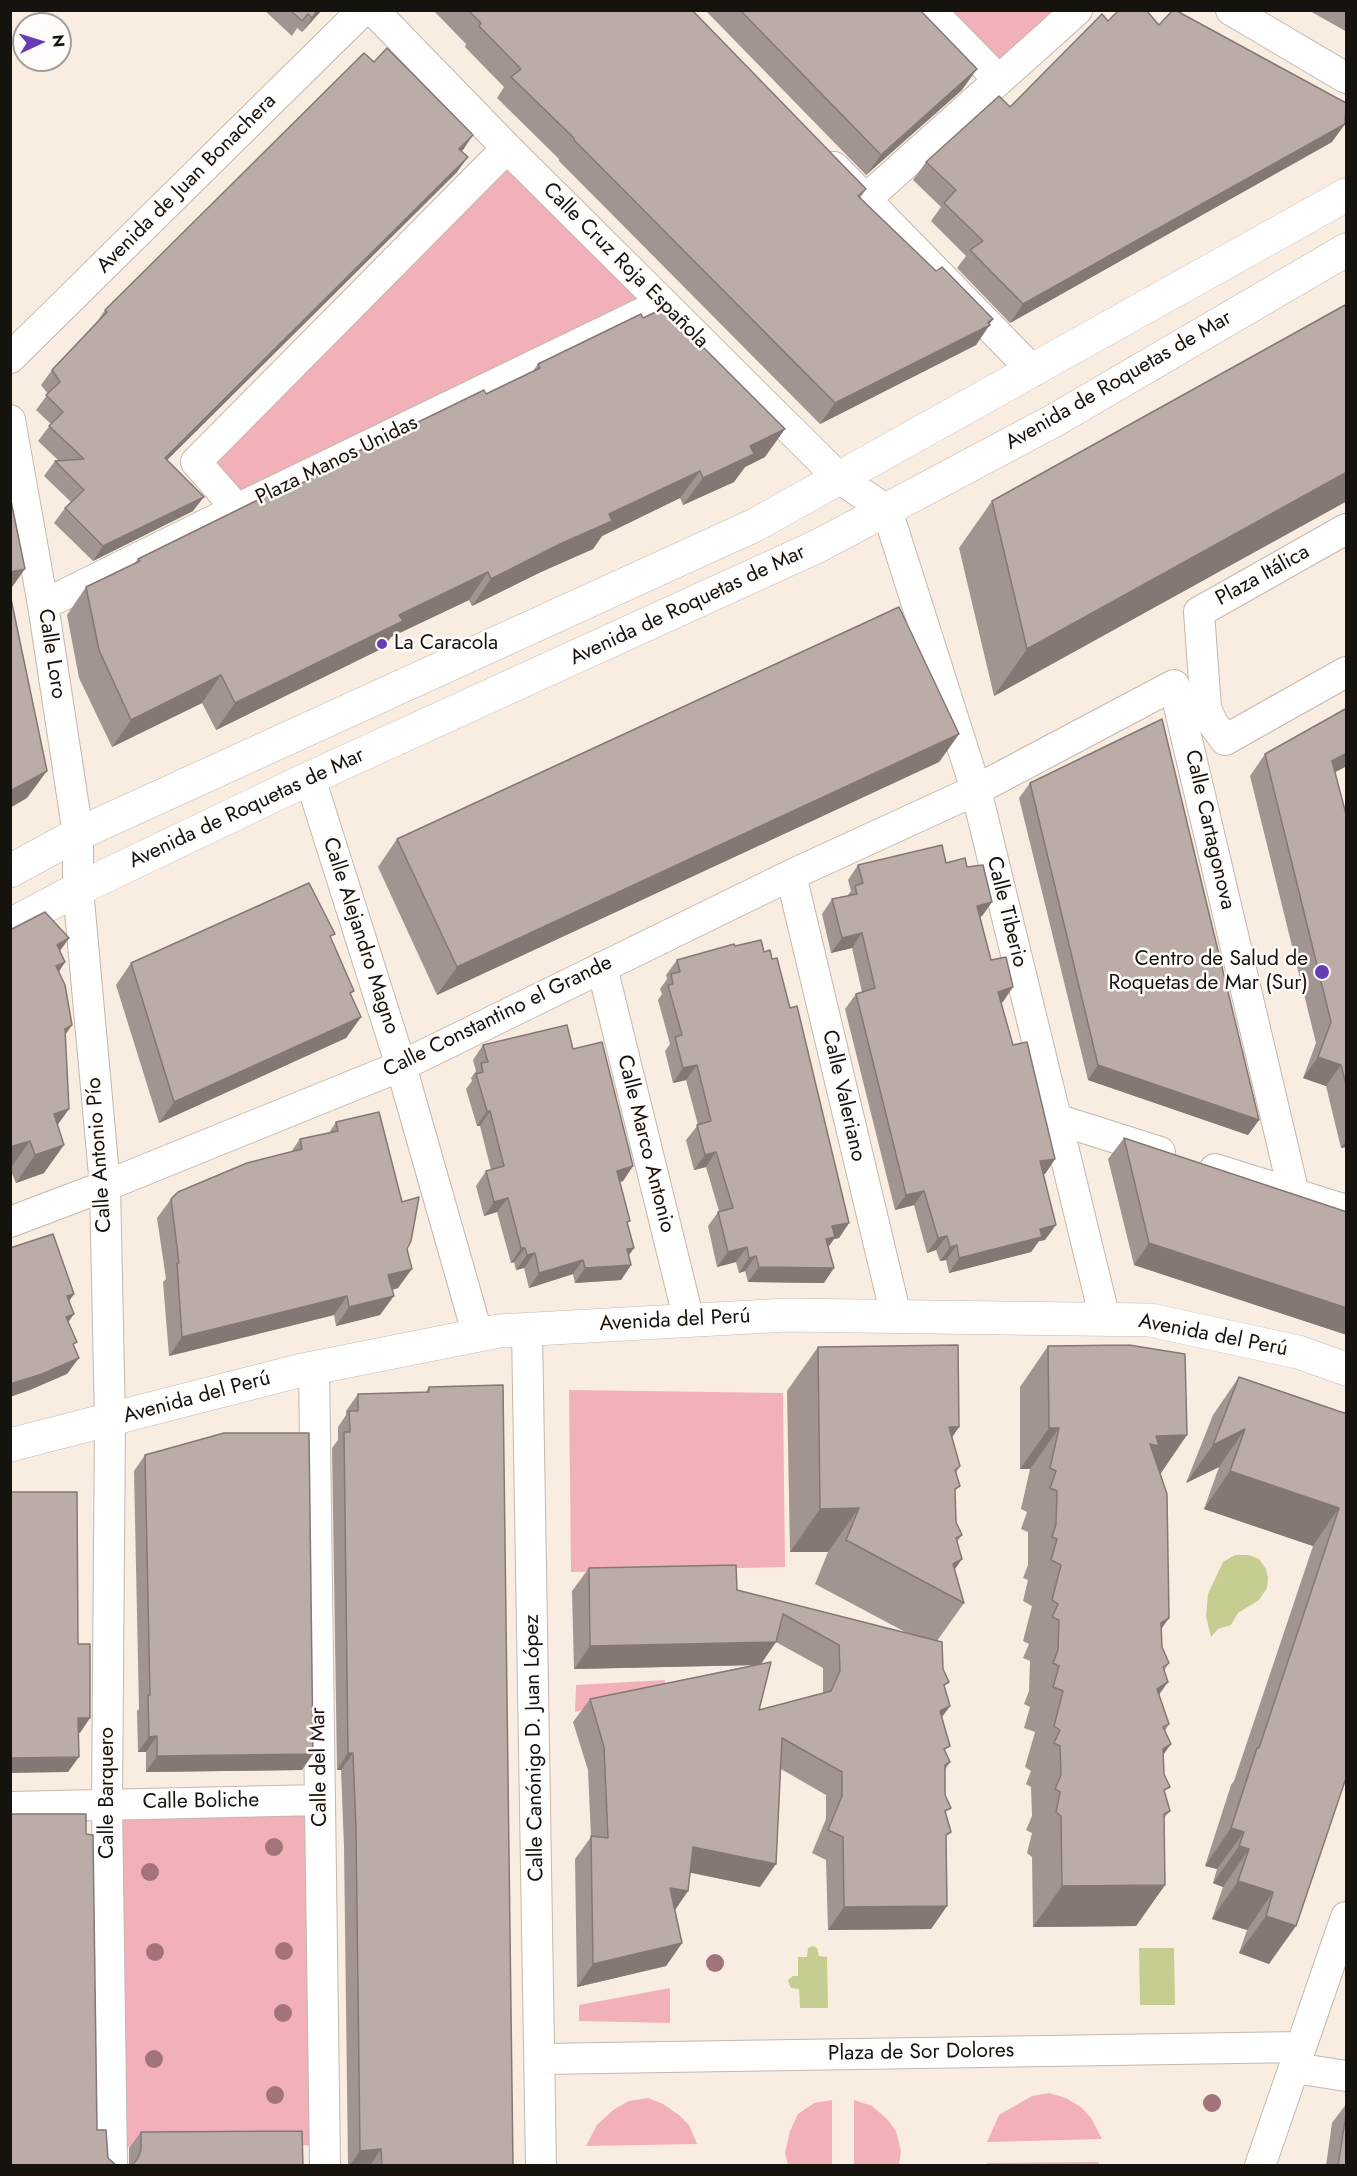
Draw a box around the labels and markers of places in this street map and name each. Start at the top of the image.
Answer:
place label: La Caracola [394,631,498,657]
marker: La Caracola [375,637,389,651]
place label: Centro de Salud de Roquetas de Mar (Sur) [1109,947,1308,997]
marker: Centro de Salud de Roquetas de Mar (Sur) [1313,963,1331,981]

